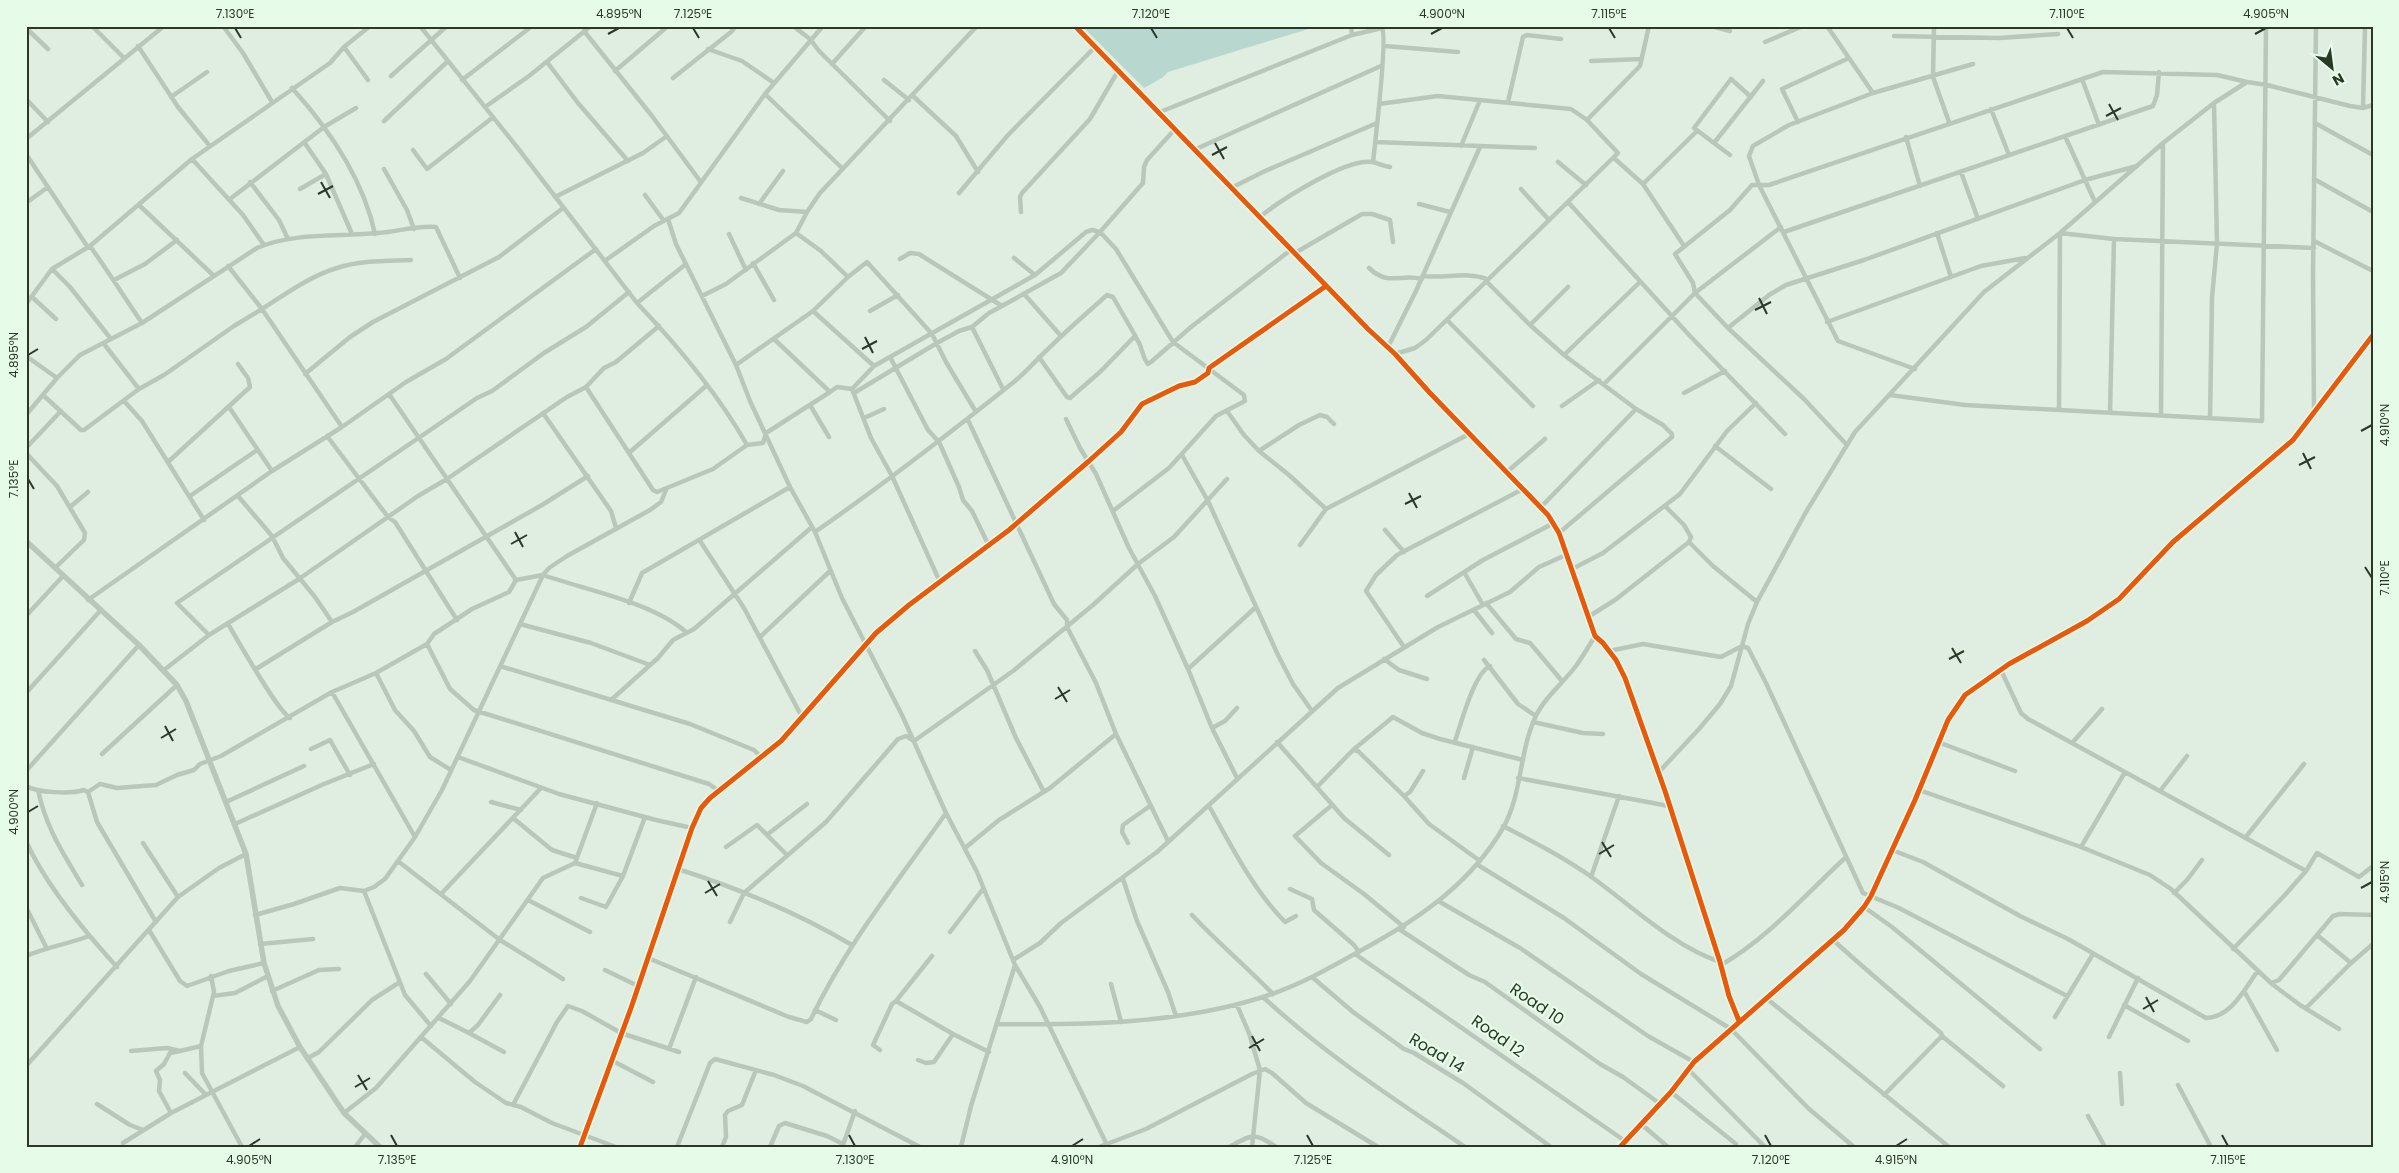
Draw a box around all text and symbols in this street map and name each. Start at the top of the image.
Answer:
text: 7.130°E [216,5,254,22]
text: 4.895°N [596,5,642,22]
text: 7.125°E [674,5,712,22]
text: 7.120°E [1132,5,1170,22]
text: 4.900°N [1419,5,1465,22]
text: 7.115°E [1591,5,1627,22]
text: 7.110°E [2049,5,2085,22]
text: 4.905°N [2243,5,2289,22]
north arrow [2306,42,2356,92]
text: N [2329,68,2348,91]
text: 4.895°N [5,332,22,378]
text: 4.910°N [2376,404,2393,446]
text: 7.135°E [5,460,22,498]
text: 7.110°E [2376,560,2393,596]
text: 4.900°N [5,789,22,835]
text: 4.915°N [2376,861,2393,903]
street label: Road 10 [1505,977,1569,1031]
street label: Road 12 [1467,1009,1529,1063]
street label: Road 14 [1405,1027,1469,1079]
text: 4.905°N [226,1151,272,1168]
text: 7.135°E [378,1151,416,1168]
text: 7.130°E [836,1151,874,1168]
text: 4.910°N [1051,1151,1093,1168]
text: 7.125°E [1294,1151,1332,1168]
text: 7.120°E [1752,1151,1790,1168]
text: 4.915°N [1875,1151,1917,1168]
text: 7.115°E [2210,1151,2246,1168]

